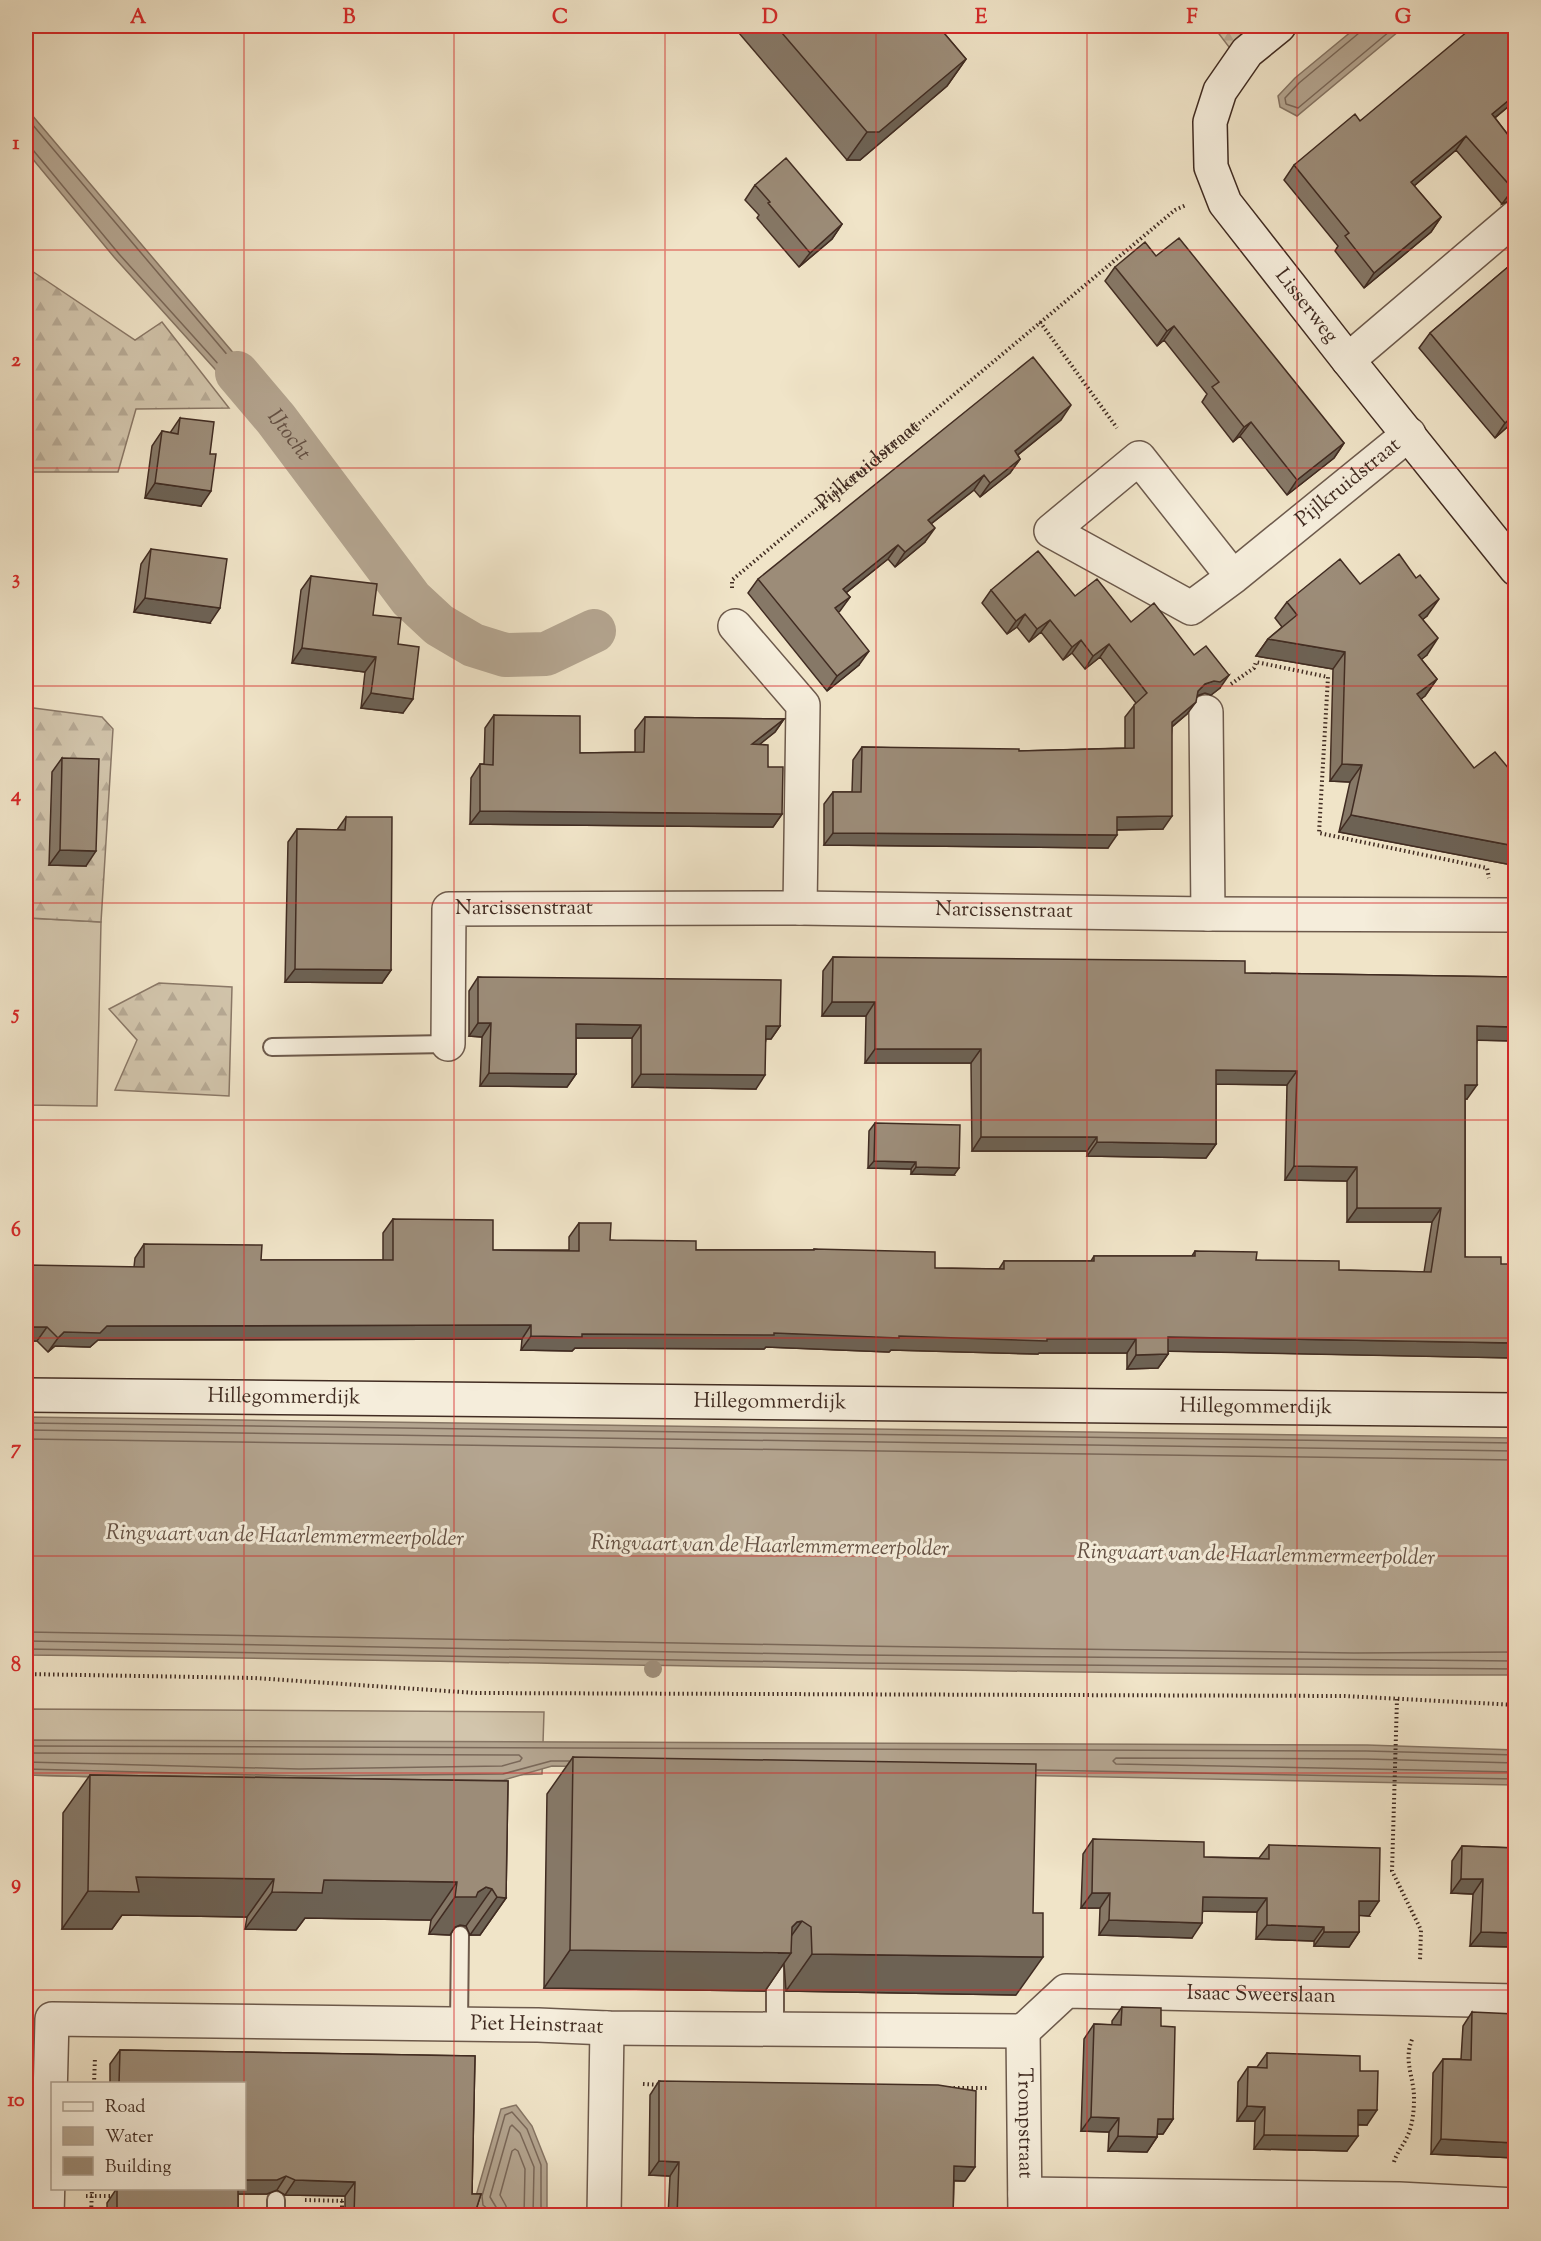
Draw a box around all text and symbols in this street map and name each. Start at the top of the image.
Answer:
text: A [130,4,147,33]
text: B [343,4,356,33]
text: C [552,4,568,33]
text: D [762,4,778,33]
text: E [975,4,988,33]
text: F [1186,4,1198,33]
text: G [1395,4,1412,33]
text: 1 [13,130,20,159]
street label: Lisserweg [1267,262,1345,350]
text: 2 [11,347,21,376]
water label: IJtocht [259,403,319,468]
street label: Pijlkruidstraat [810,413,927,518]
street label: Pijlkruidstraat [1290,431,1408,535]
text: 3 [12,565,20,594]
text: 4 [10,782,21,811]
street label: Narcissenstraat [455,894,593,924]
street label: Narcissenstraat [935,895,1073,927]
text: 5 [11,1000,20,1029]
text: 6 [11,1217,21,1246]
street label: Hillegommerdijk [207,1382,361,1413]
street label: Hillegommerdijk [693,1387,847,1418]
street label: Hillegommerdijk [1179,1392,1333,1423]
text: 7 [11,1435,22,1464]
water label: Ringvaart van de Haarlemmermeerpolder [106,1518,465,1556]
water label: Ringvaart van de Haarlemmermeerpolder [591,1528,950,1566]
water label: Ringvaart van de Haarlemmermeerpolder [1077,1537,1436,1575]
text: 8 [11,1652,21,1681]
text: 9 [11,1870,21,1899]
street label: Isaac Sweerslaan [1186,1979,1336,2012]
street label: Piet Heinstraat [470,2009,604,2043]
street label: Trompstraat [1008,2067,1040,2179]
legend [51,2082,246,2190]
text: 10 [7,2087,25,2116]
text: Road [105,2095,145,2121]
text: Water [105,2125,154,2151]
text: Building [105,2155,171,2181]

